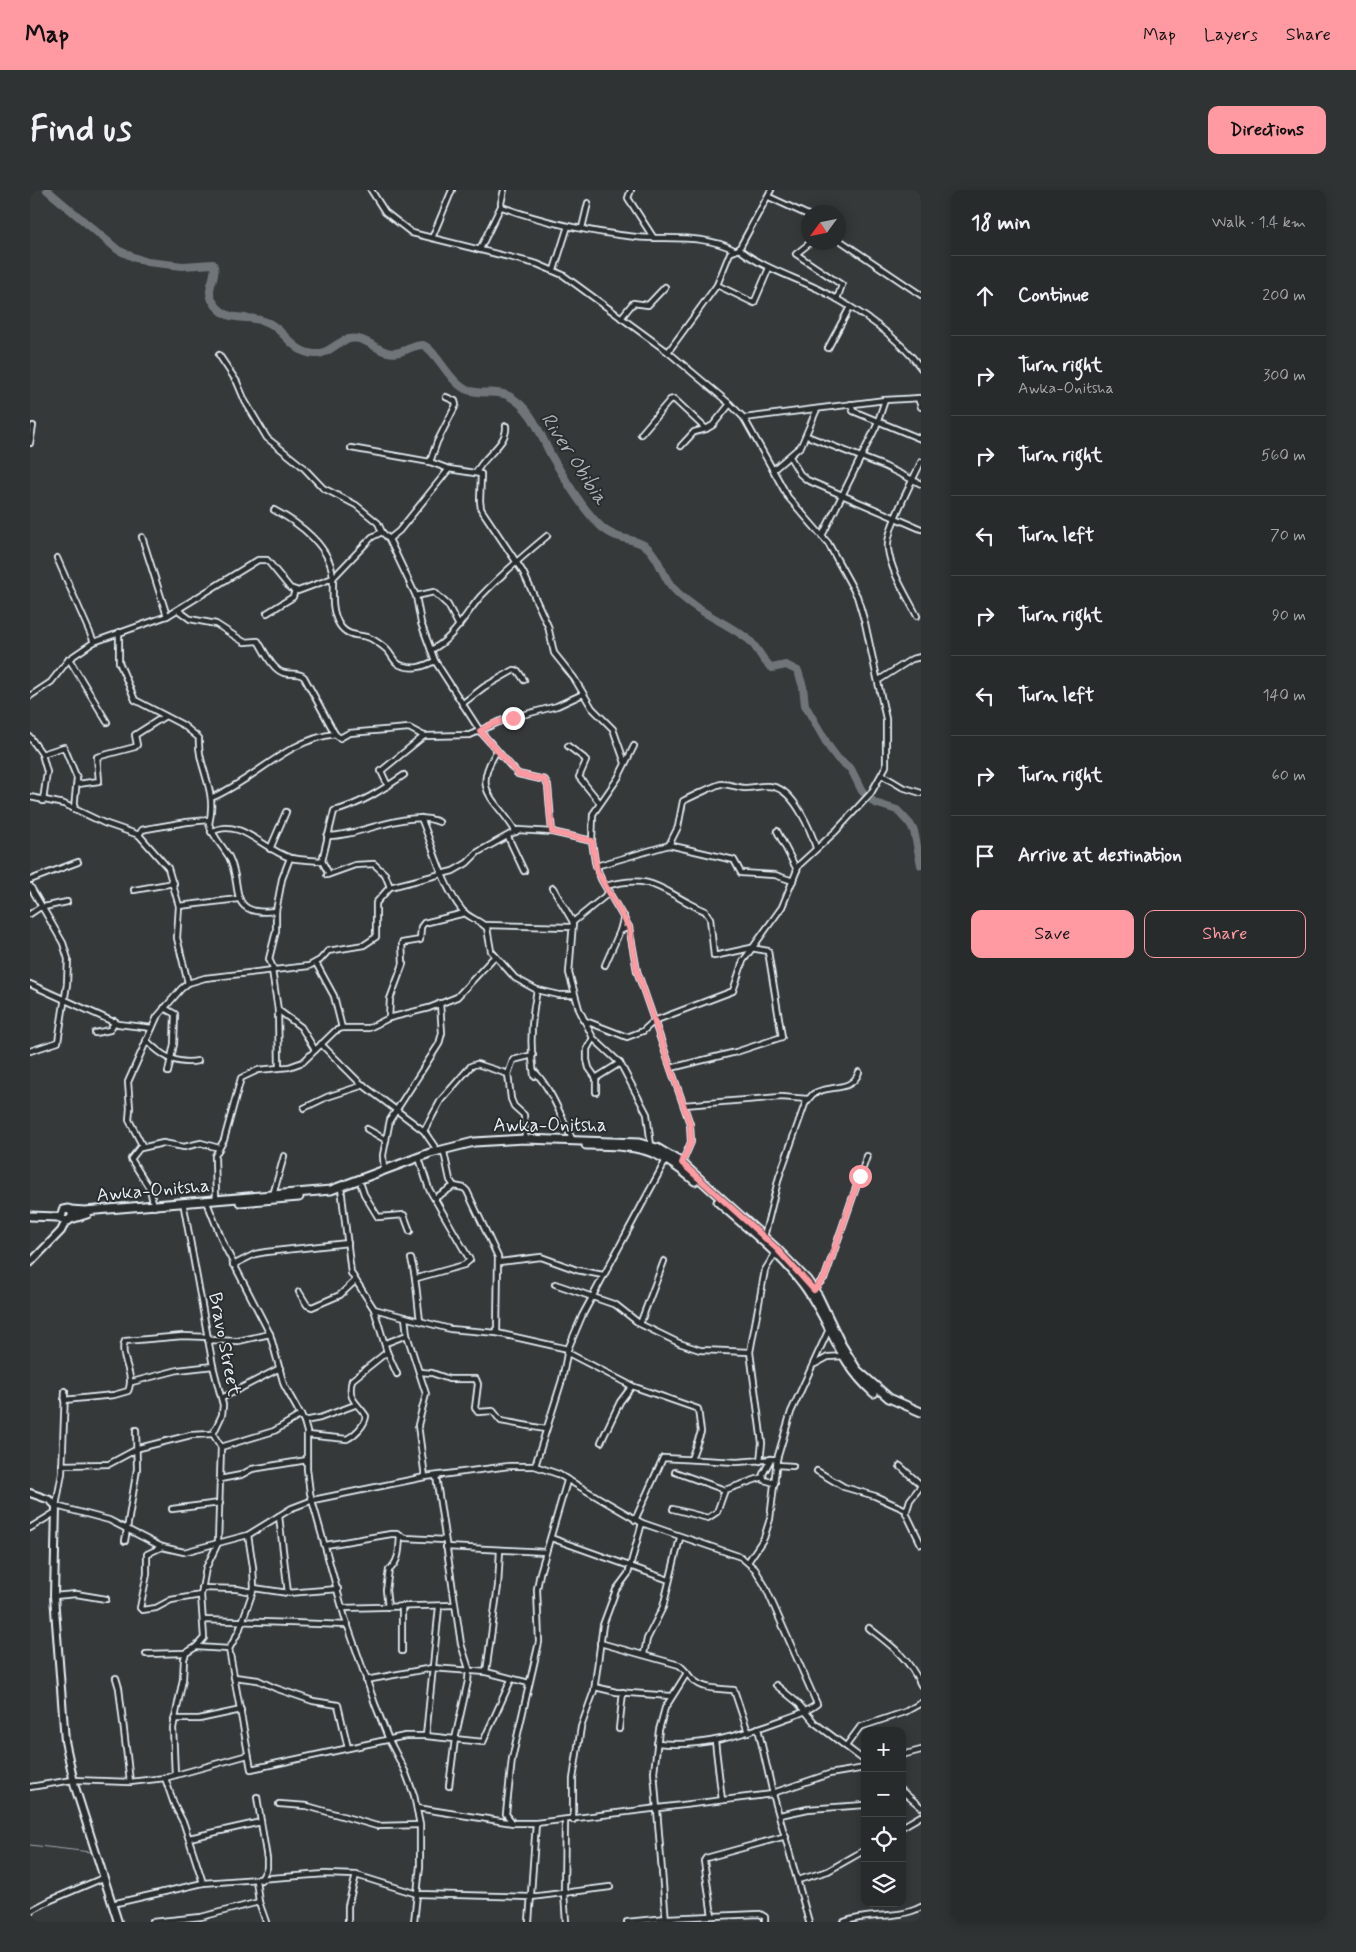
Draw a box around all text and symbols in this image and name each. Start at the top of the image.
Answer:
text: Map [25,20,69,51]
text: Map [1143,23,1176,47]
text: Layers [1204,23,1258,47]
text: Share [1286,23,1331,47]
button: Directions [1208,106,1326,154]
text: Find us [30,107,132,153]
north arrow [801,205,846,250]
text: 18 min [971,209,1031,237]
text: Walk · 1.4 km [1212,212,1306,233]
icon: ahead [971,282,999,310]
text: Continue [1018,283,1089,308]
text: 200 m [1262,285,1306,306]
text: Turn right [1018,353,1102,378]
icon: right [971,362,999,390]
text: 300 m [1263,365,1306,386]
text: Awka-Onitsha [1018,378,1114,399]
water label: River Obibia [534,408,614,511]
icon: right [971,442,999,470]
text: Turn right [1018,443,1102,468]
text: 560 m [1261,445,1306,466]
icon: left [971,522,999,550]
text: Turn left [1018,523,1094,548]
text: 70 m [1270,525,1306,546]
icon: right [971,602,999,630]
text: Turn right [1018,603,1102,628]
text: 90 m [1272,605,1306,626]
icon: left [971,682,999,710]
text: Turn left [1018,683,1094,708]
text: 140 m [1262,685,1306,706]
route end [502,707,525,730]
icon: right [971,762,999,790]
text: Turn right [1018,763,1102,788]
text: 60 m [1272,765,1306,786]
icon: arrive [971,842,999,870]
text: Arrive at destination [1018,843,1182,868]
button: Save [971,910,1134,958]
button: Share [1144,910,1306,958]
street label: Awka-Onitsha [493,1113,607,1138]
route start [849,1165,872,1188]
street label: Awka-Onitsha [95,1173,211,1208]
street label: Bravo Street [202,1290,247,1398]
map controls [861,1727,906,1907]
button: + [861,1727,906,1772]
button: − [861,1772,906,1817]
button: locate [861,1817,906,1862]
button: layers [861,1862,906,1907]

